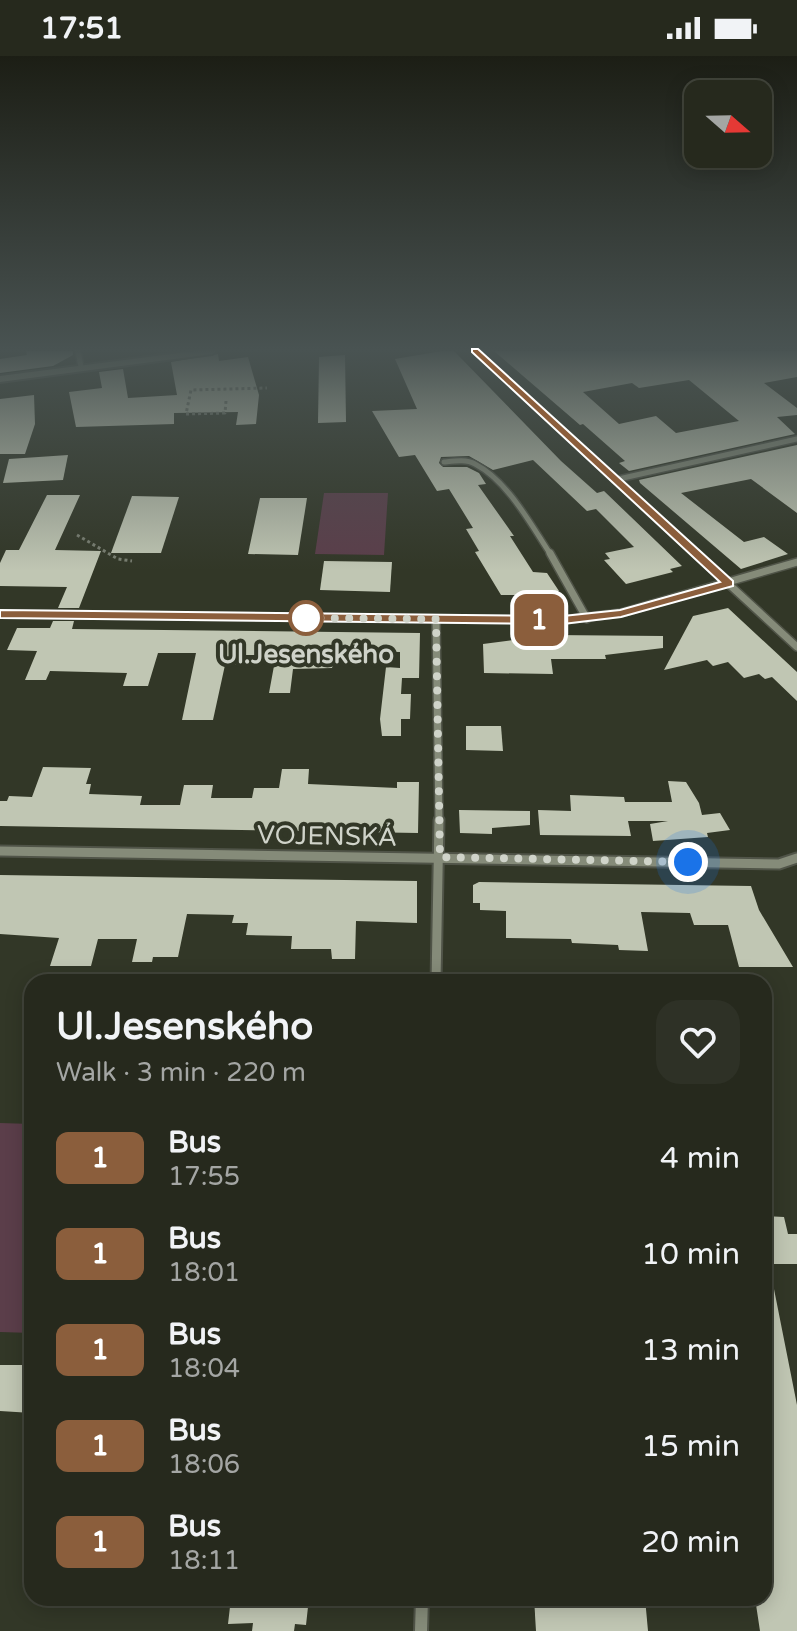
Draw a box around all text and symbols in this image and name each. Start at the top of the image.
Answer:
text: 17:51 [40,10,123,47]
north arrow [684,80,772,168]
map controls [684,80,772,168]
line badge: 1 [513,594,565,646]
marker: Ul.Jesenského [289,601,323,635]
text: 1 [530,603,548,637]
place label: Ul.Jesenského [218,639,394,670]
street label: VOJENSKÁ [257,819,397,853]
your location [668,842,708,882]
button: heart [656,1000,740,1084]
text: Ul.Jesenského [56,1004,313,1050]
text: Walk · 3 min · 220 m [56,1057,306,1088]
text: Bus [168,1124,221,1161]
text: 4 min [660,1140,740,1177]
text: 1 [91,1141,109,1175]
text: 17:55 [168,1161,240,1192]
text: Bus [168,1220,221,1257]
text: 10 min [641,1236,740,1273]
text: 1 [91,1237,109,1271]
text: 18:01 [168,1257,240,1288]
text: Bus [168,1316,221,1353]
text: 13 min [641,1332,740,1369]
text: 1 [91,1333,109,1367]
text: 18:04 [168,1353,240,1384]
text: Bus [168,1412,221,1449]
text: 15 min [641,1428,740,1465]
text: 1 [91,1429,109,1463]
text: 18:06 [168,1449,240,1480]
text: Bus [168,1508,221,1545]
text: 20 min [641,1524,740,1561]
text: 1 [91,1525,109,1559]
text: 18:11 [168,1545,240,1576]

